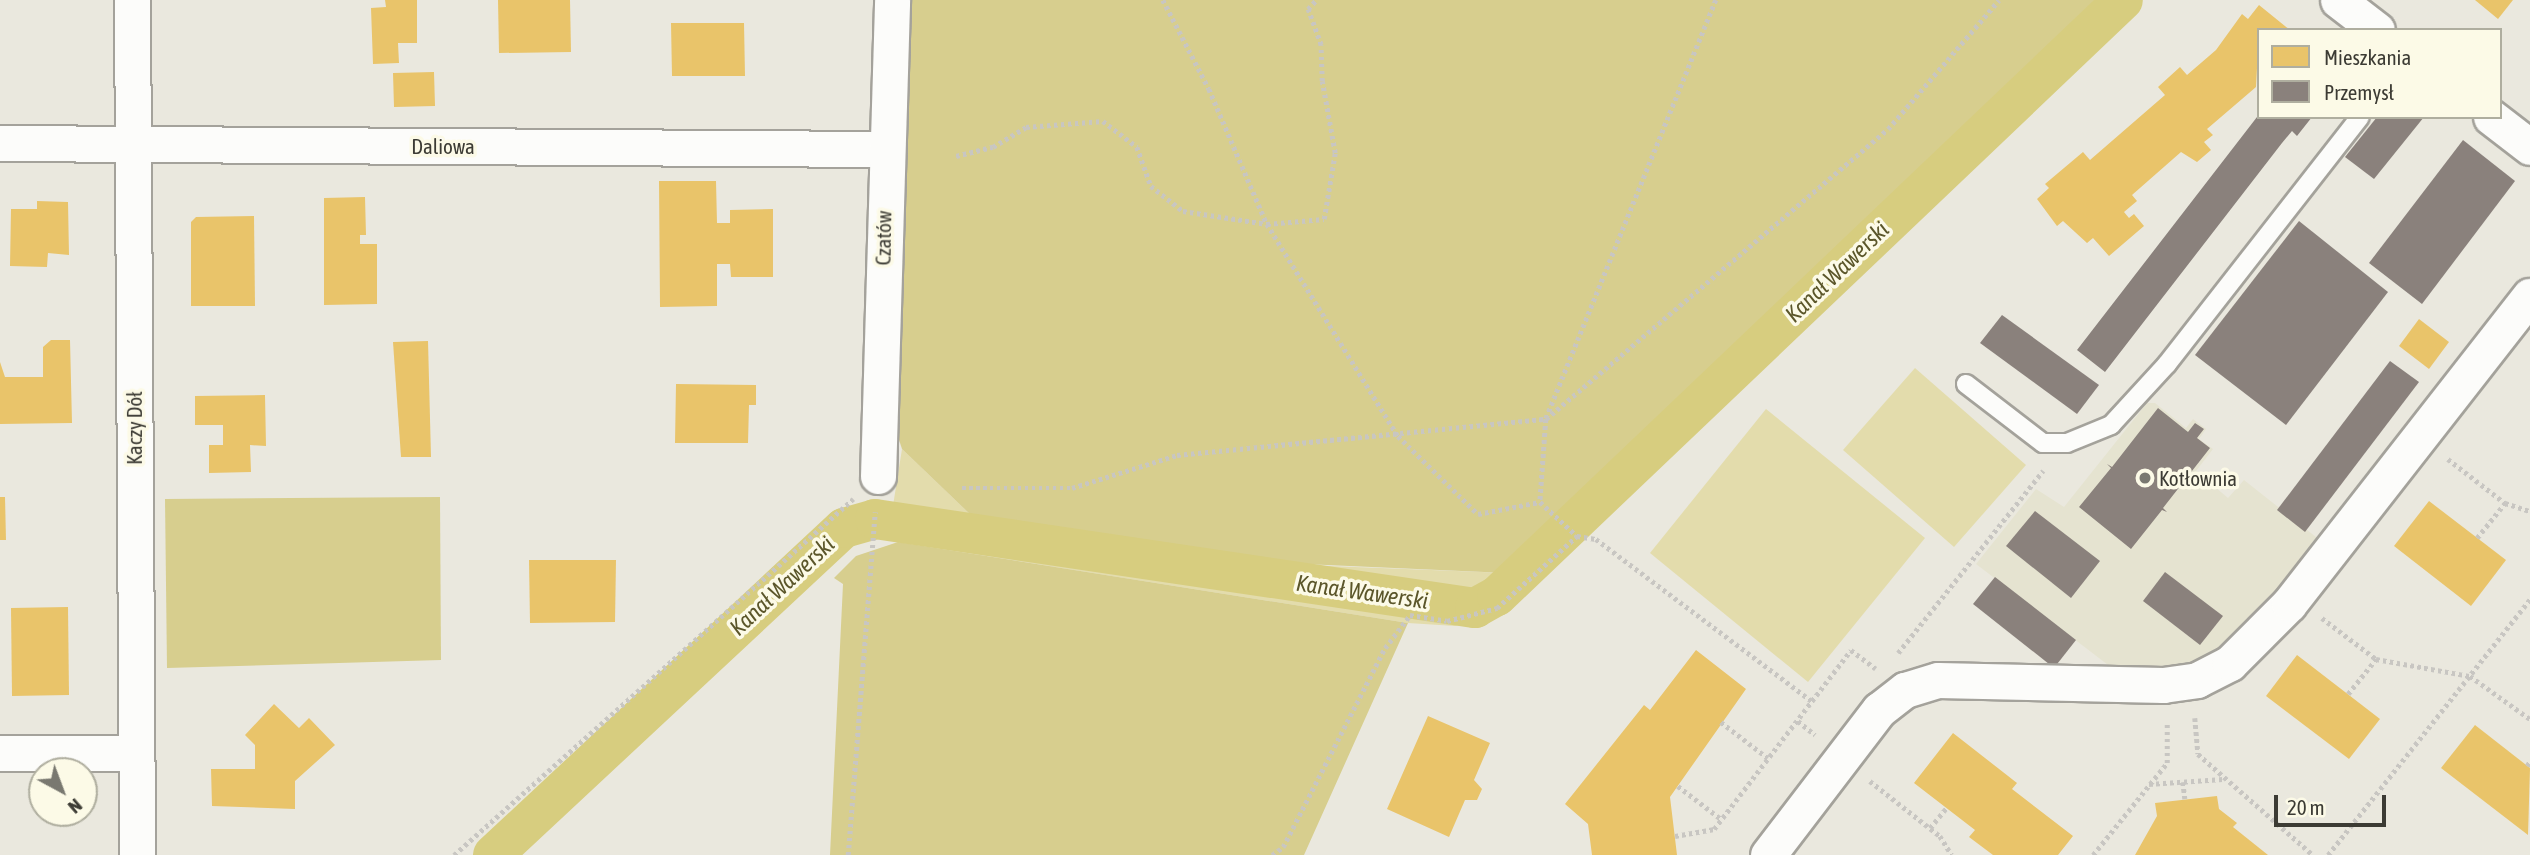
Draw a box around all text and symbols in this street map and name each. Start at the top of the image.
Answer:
legend [2257,28,2502,119]
text: Mieszkania [2324,45,2411,69]
text: Przemysł [2324,80,2394,104]
street label: Daliowa [411,133,475,159]
street label: Czatów [870,210,896,266]
water label: Kanał Wawerski [1780,216,1894,328]
street label: Kaczy Dół [121,391,147,465]
place label: Kotłownia [2159,465,2237,491]
marker: Kotłownia [2137,470,2153,486]
water label: Kanał Wawerski [724,531,840,641]
water label: Kanał Wawerski [1294,569,1430,615]
north arrow [28,757,98,827]
scale bar [2278,782,2390,826]
text: N [64,794,87,818]
text: 20 m [2287,795,2325,819]

